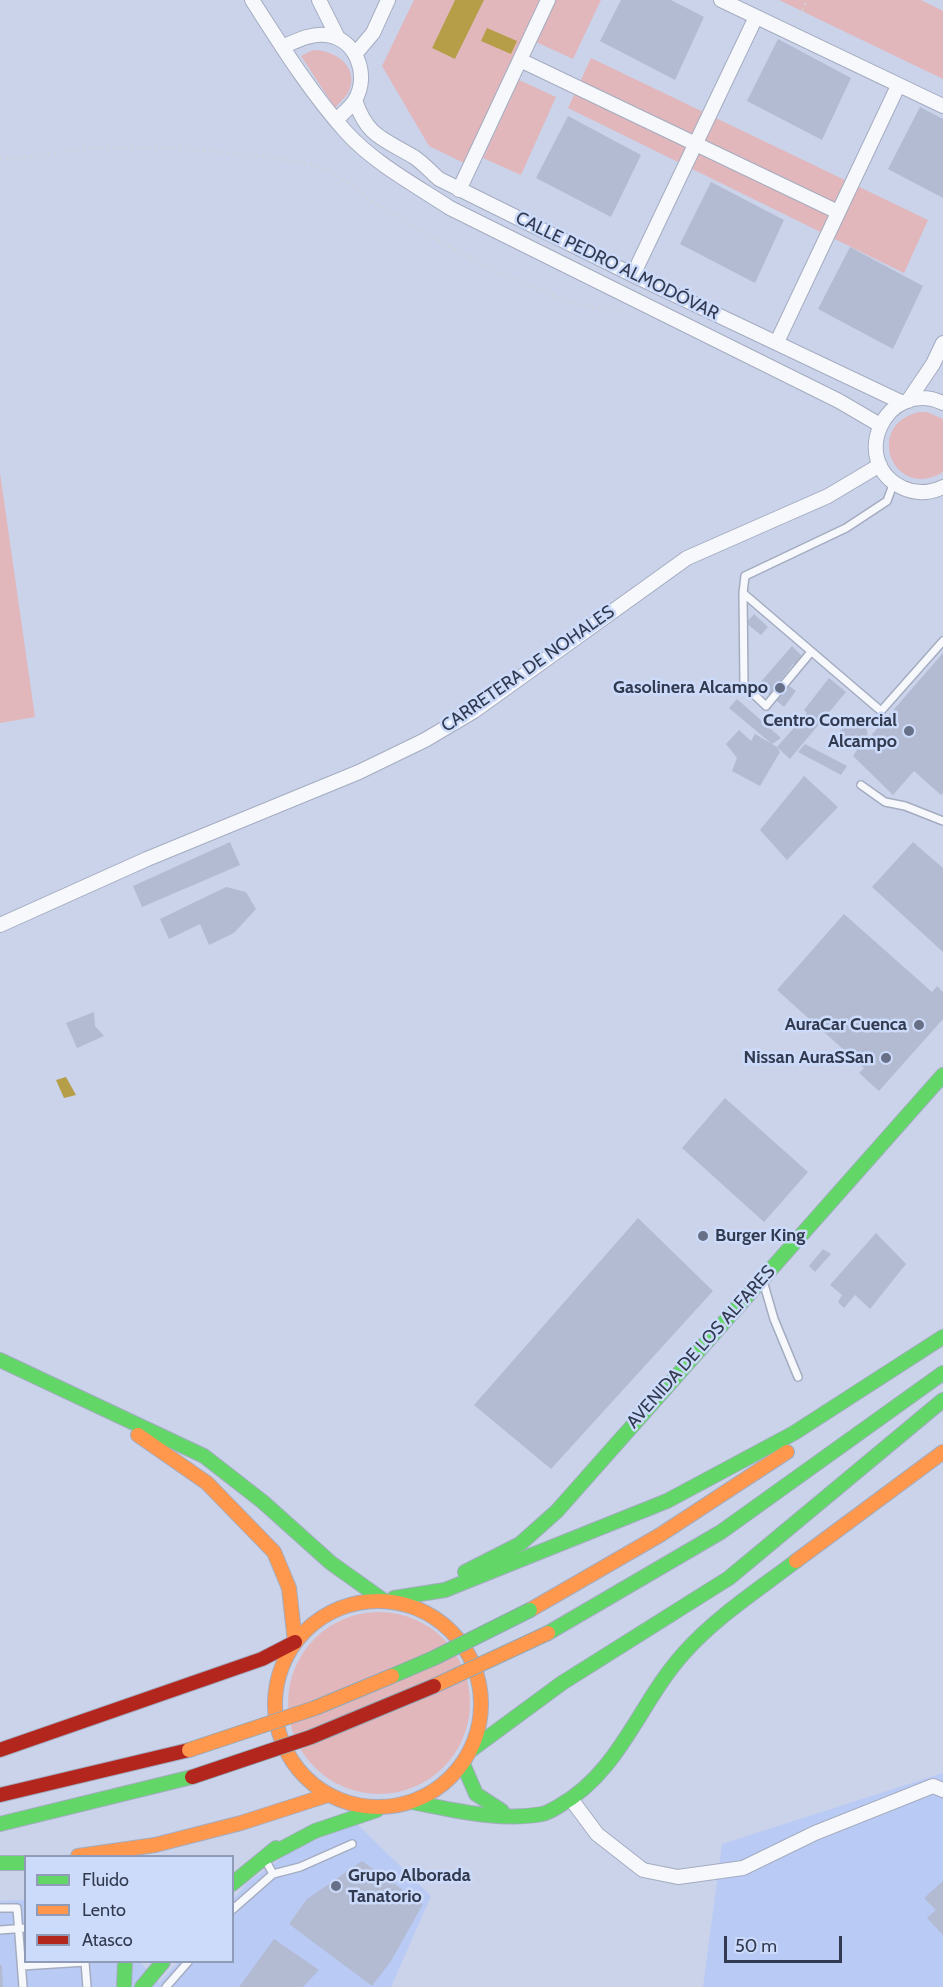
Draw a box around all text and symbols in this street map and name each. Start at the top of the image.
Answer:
street label: CALLE PEDRO ALMODÓVAR [512,207,722,325]
street label: CARRETERA DE NOHALES [437,601,619,737]
place label: Gasolinera Alcampo [613,677,768,699]
marker: Gasolinera Alcampo [773,681,787,695]
place label: Centro Comercial Alcampo [763,710,897,752]
marker: Centro Comercial Alcampo [902,724,916,738]
place label: AuraCar Cuenca [785,1014,907,1036]
marker: AuraCar Cuenca [912,1018,926,1032]
place label: Nissan AuraSSan [744,1047,874,1069]
marker: Nissan AuraSSan [879,1051,893,1065]
place label: Burger King [715,1225,805,1247]
marker: Burger King [696,1229,710,1243]
street label: AVENIDA DE LOS ALFARES [622,1261,780,1433]
legend [24,1855,234,1963]
place label: Grupo Alborada Tanatorio [348,1865,471,1908]
text: Fluido [82,1869,129,1891]
marker: Grupo Alborada Tanatorio [329,1879,343,1893]
text: Lento [82,1899,126,1921]
scale bar [727,1924,846,1962]
text: Atasco [82,1929,133,1951]
text: 50 m [735,1935,777,1957]

